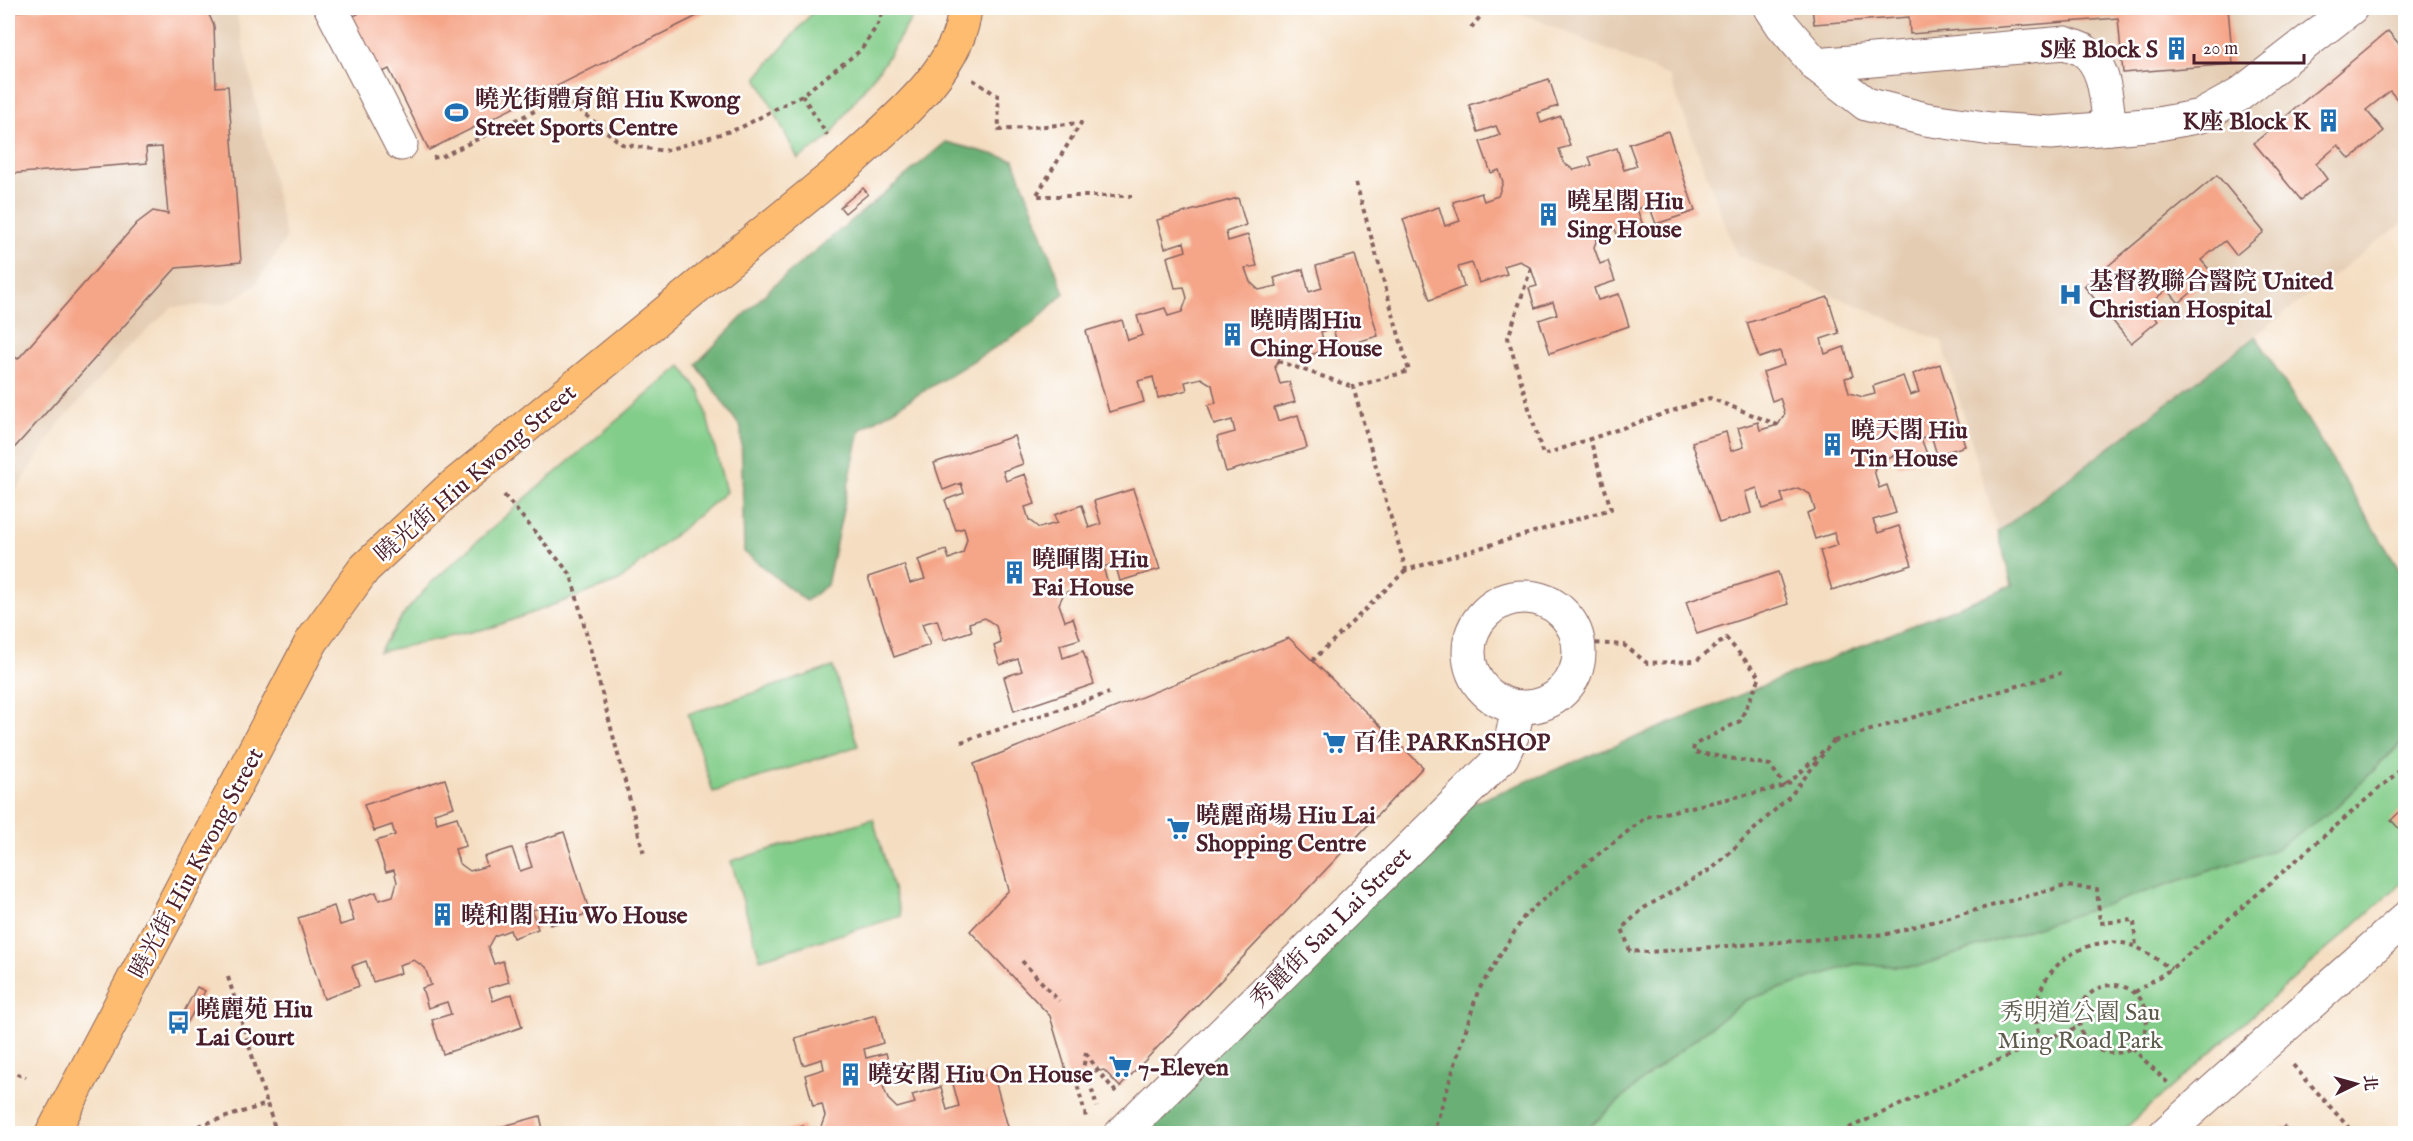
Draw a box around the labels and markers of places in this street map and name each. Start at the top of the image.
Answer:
place label: S座 Block S [2041,35,2158,66]
building icon: S座 Block S [2163,36,2189,62]
place label: 曉光街體育館 Hiu Kwong Street Sports Centre [475,85,741,144]
sports icon: 曉光街體育館 Hiu Kwong Street Sports Centre [444,100,470,126]
place label: K座 Block K [2182,107,2312,138]
building icon: K座 Block K [2315,108,2341,134]
place label: 曉星閣 Hiu Sing House [1567,187,1684,246]
building icon: 曉星閣 Hiu Sing House [1536,202,1562,228]
place label: 基督教聯合醫院 United Christian Hospital [2089,267,2334,326]
hospital icon: 基督教聯合醫院 United Christian Hospital [2058,282,2084,308]
place label: 曉晴閣Hiu Ching House [1250,306,1382,365]
building icon: 曉晴閣Hiu Ching House [1219,321,1245,347]
place label: 曉天閣 Hiu Tin House [1850,416,1968,475]
building icon: 曉天閣 Hiu Tin House [1820,431,1846,457]
place label: 曉暉閣 Hiu Fai House [1032,545,1149,604]
building icon: 曉暉閣 Hiu Fai House [1001,560,1027,586]
place label: 百佳 PARKnSHOP [1353,728,1550,759]
supermarket icon: 百佳 PARKnSHOP [1322,729,1348,755]
place label: 曉麗商場 Hiu Lai Shopping Centre [1196,801,1376,860]
supermarket icon: 曉麗商場 Hiu Lai Shopping Centre [1165,816,1191,842]
place label: 曉和閣 Hiu Wo House [461,901,688,932]
building icon: 曉和閣 Hiu Wo House [430,902,456,928]
place label: 曉麗苑 Hiu Lai Court [196,995,313,1054]
bus stop icon: 曉麗苑 Hiu Lai Court [165,1010,191,1036]
place label: 7-Eleven [1138,1053,1229,1084]
supermarket icon: 7-Eleven [1107,1054,1133,1080]
place label: 曉安閣 Hiu On House [868,1060,1093,1091]
building icon: 曉安閣 Hiu On House [837,1061,863,1087]

